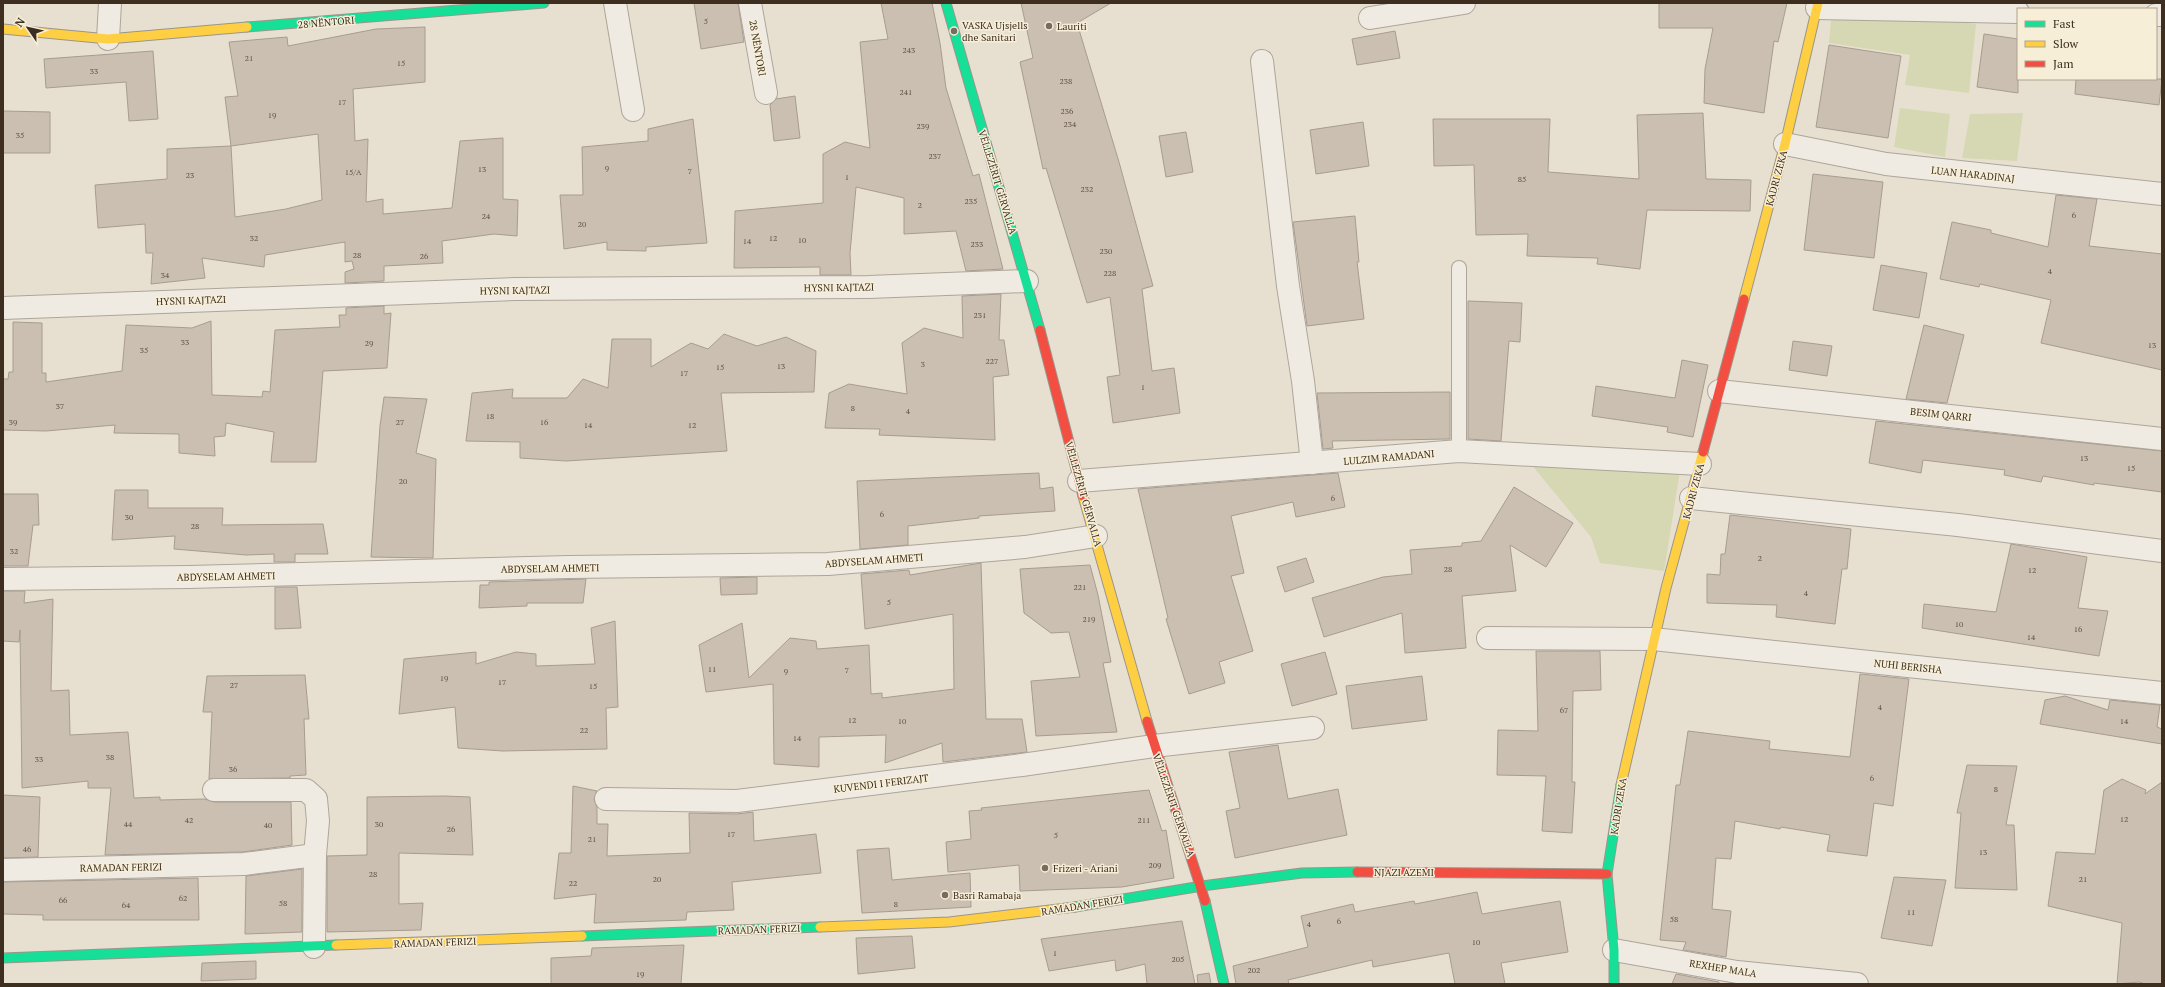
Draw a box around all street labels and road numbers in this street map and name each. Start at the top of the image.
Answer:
street label: 28 NËNTORI [297,14,355,31]
street label: 28 NËNTORI [746,19,769,78]
street label: VËLLEZËRIT GËRVALLA [975,128,1020,236]
street label: KADRI ZEKA [1763,149,1790,208]
street label: LUAN HARADINAJ [1930,164,2016,185]
street label: HYSNI KAJTAZI [804,280,875,295]
street label: HYSNI KAJTAZI [480,283,551,298]
street label: HYSNI KAJTAZI [156,293,227,308]
street label: BESIM QARRI [1909,405,1973,424]
street label: VËLLEZËRIT GËRVALLA [1062,440,1105,548]
street label: LULZIM RAMADANI [1343,447,1436,468]
street label: KADRI ZEKA [1680,462,1707,521]
street label: ABDYSELAM AHMETI [824,551,924,570]
street label: ABDYSELAM AHMETI [500,561,600,576]
street label: ABDYSELAM AHMETI [176,569,276,584]
street label: NUHI BERISHA [1873,656,1943,677]
street label: VËLLEZËRIT GËRVALLA [1150,752,1197,859]
street label: KUVENDI I FERIZAJT [833,771,929,796]
street label: KADRI ZEKA [1608,777,1629,835]
street label: RAMADAN FERIZI [80,860,163,875]
street label: NJAZI AZEMI [1374,866,1434,879]
street label: RAMADAN FERIZI [1040,893,1124,918]
street label: RAMADAN FERIZI [718,922,801,937]
street label: RAMADAN FERIZI [394,935,477,950]
street label: REXHEP MALA [1688,957,1758,980]

